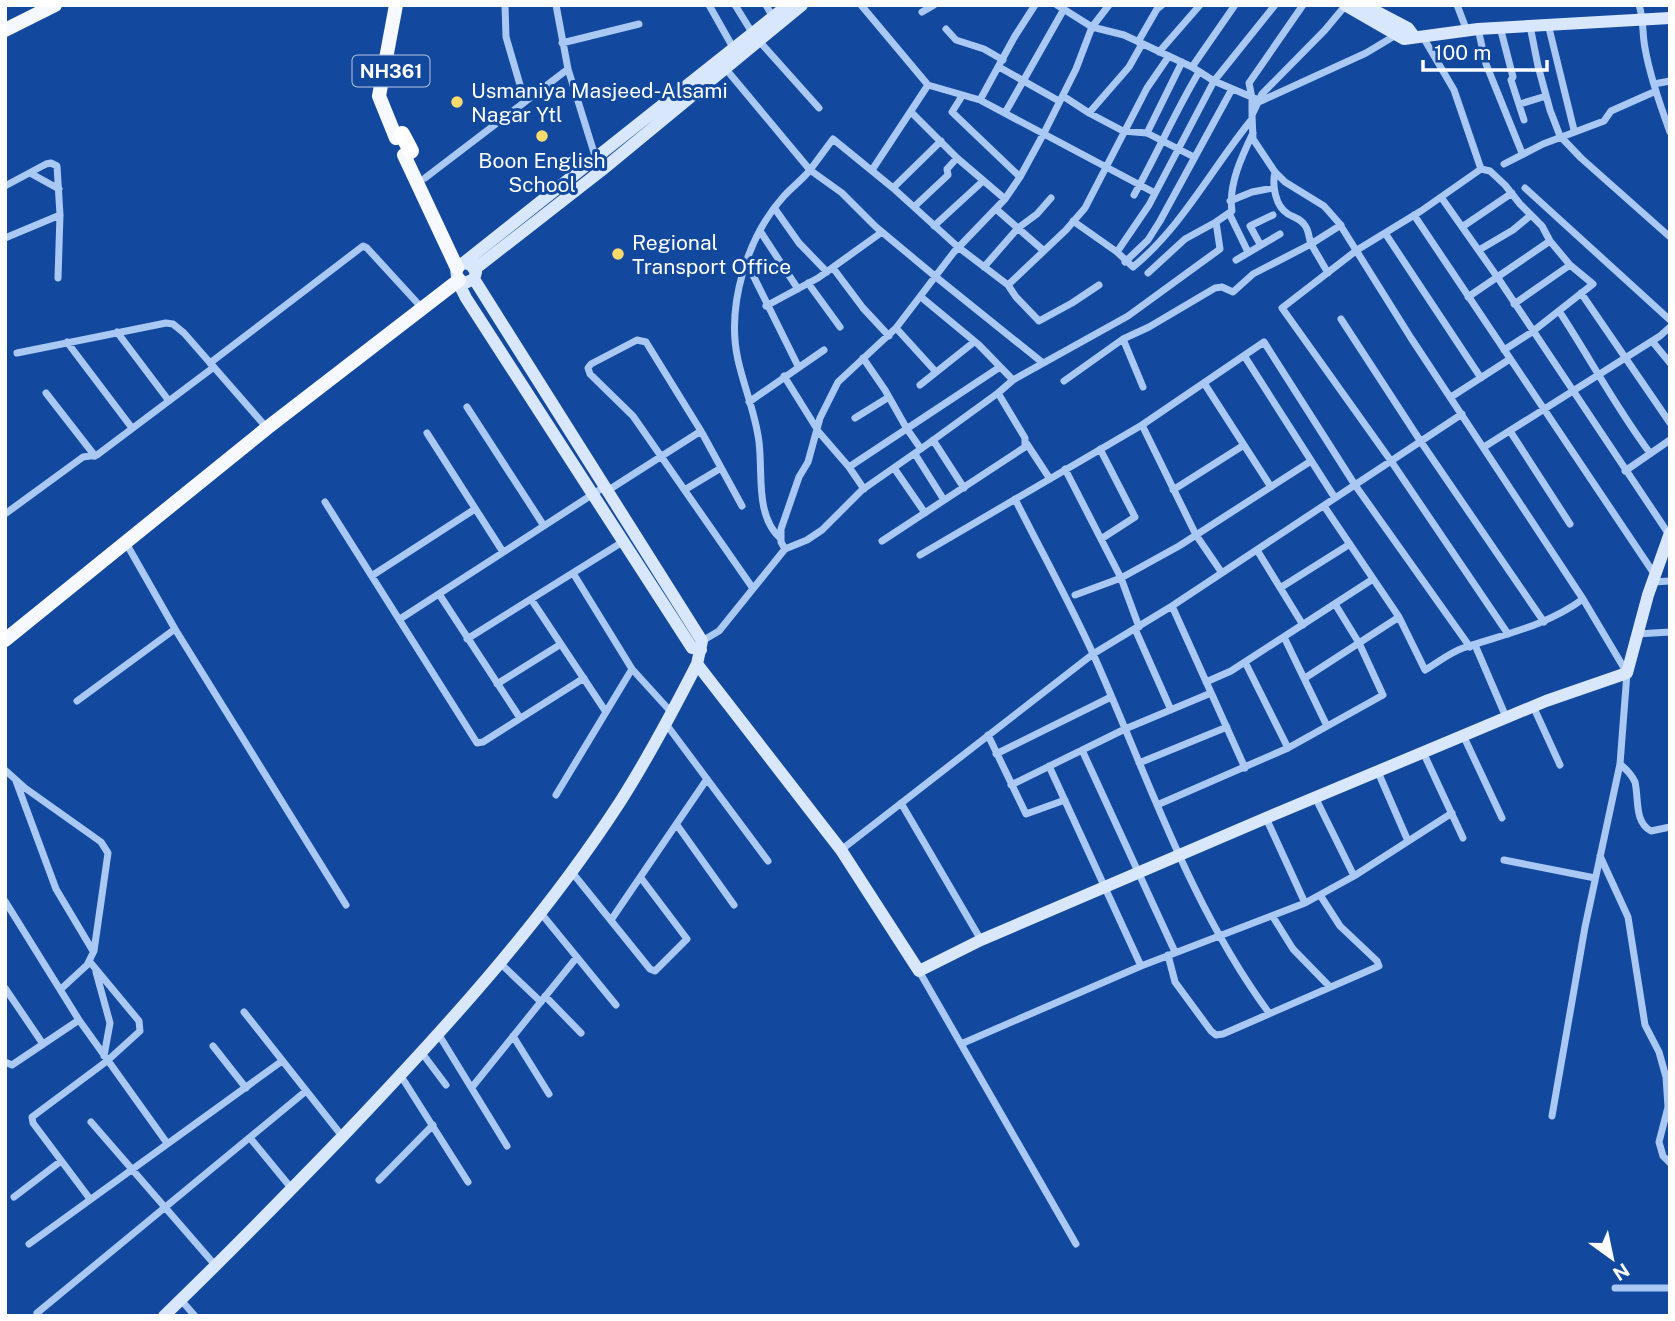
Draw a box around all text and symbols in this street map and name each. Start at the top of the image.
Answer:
scale bar [1423,28,1547,72]
text: 100 m [1434,40,1491,65]
road number: NH361 [352,55,430,86]
place label: Usmaniya Masjeed-Alsami Nagar Ytl [471,78,728,127]
marker: Usmaniya Masjeed-Alsami Nagar Ytl [449,94,465,110]
marker: Boon English School [534,128,550,144]
place label: Boon English School [478,148,606,197]
place label: Regional Transport Office [632,230,791,279]
marker: Regional Transport Office [610,246,626,262]
north arrow [1577,1223,1647,1293]
text: N [1609,1259,1633,1286]

